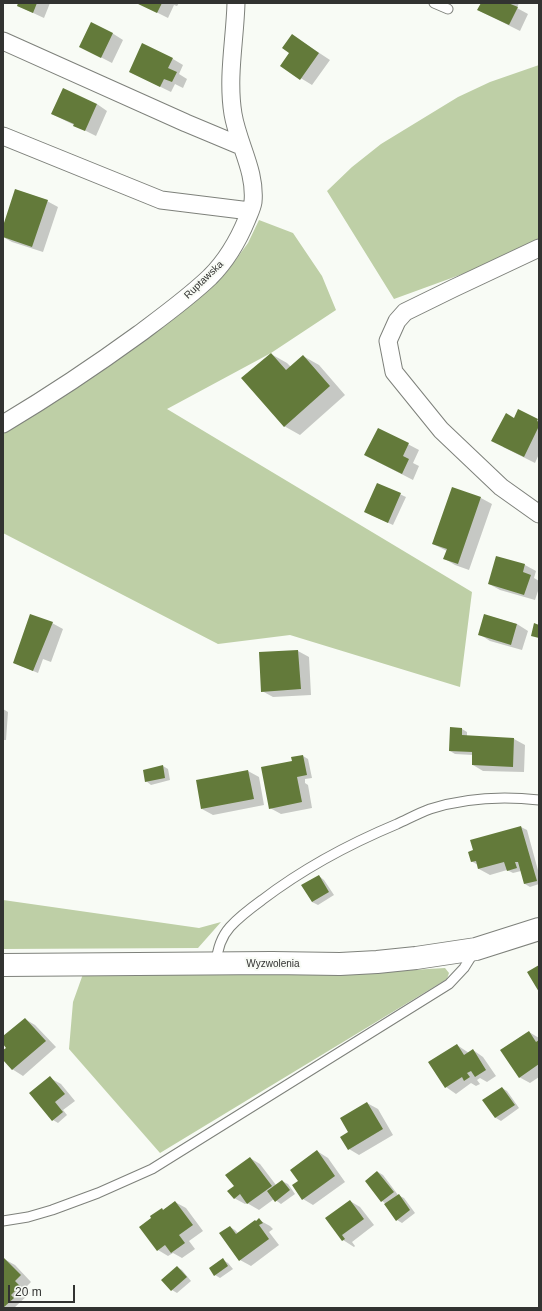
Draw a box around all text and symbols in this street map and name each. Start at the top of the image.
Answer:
street label: Ruptawska [182,259,226,301]
street label: Wyzwolenia [246,958,300,970]
scale bar [10,1277,77,1303]
text: 20 m [15,1285,42,1299]

